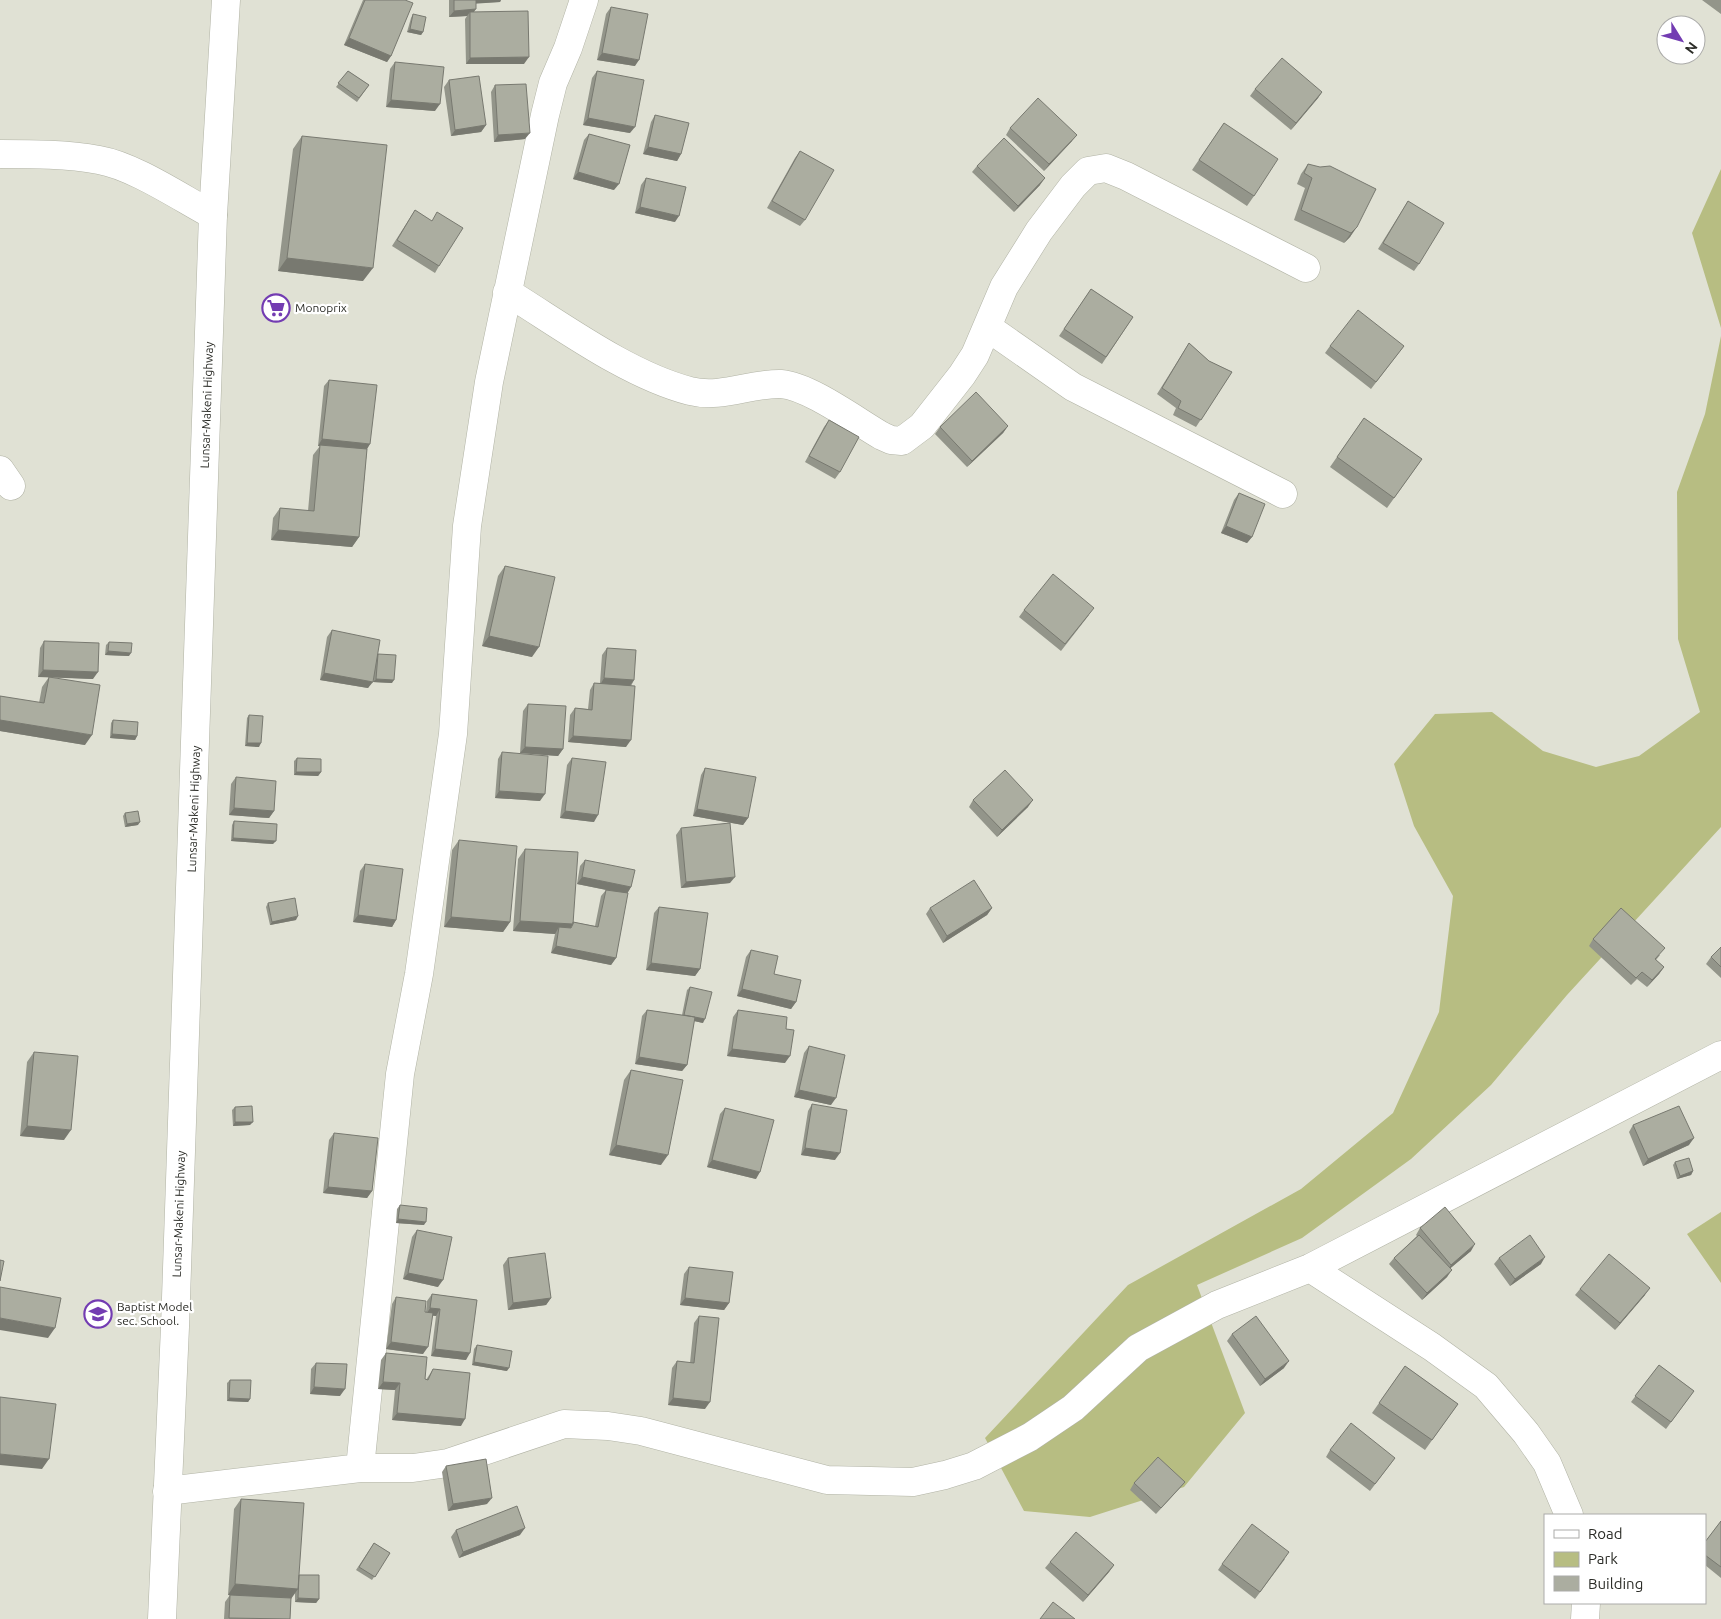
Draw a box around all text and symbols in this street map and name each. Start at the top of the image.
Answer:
north arrow [1656,15,1706,65]
text: N [1682,39,1701,57]
supermarket icon: Monoprix [261,293,291,323]
place label: Monoprix [295,301,347,314]
street label: Lunsar-Makeni Highway [198,341,215,469]
street label: Lunsar-Makeni Highway [185,745,202,873]
street label: Lunsar-Makeni Highway [170,1150,187,1278]
school or university icon: Baptist Model sec. School. [83,1299,113,1329]
place label: Baptist Model sec. School. [117,1300,192,1327]
legend [1544,1514,1706,1604]
text: Road [1588,1525,1623,1542]
text: Park [1588,1550,1618,1567]
text: Building [1588,1575,1643,1592]

